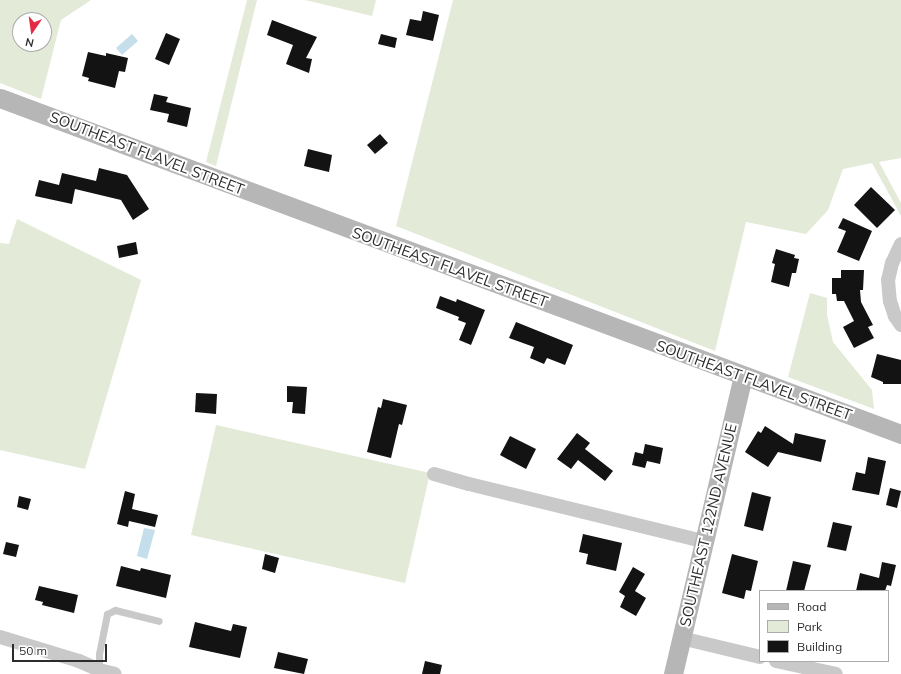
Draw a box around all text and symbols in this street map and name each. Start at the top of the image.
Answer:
north arrow [12,12,52,52]
text: N [24,35,35,50]
street label: SOUTHEAST FLAVEL STREET [47,108,247,198]
street label: SOUTHEAST FLAVEL STREET [350,223,550,311]
street label: SOUTHEAST FLAVEL STREET [654,336,854,424]
street label: SOUTHEAST 122ND AVENUE [676,422,740,628]
legend [759,590,889,662]
text: Road [797,599,826,614]
text: Park [797,619,822,634]
scale bar [14,636,109,662]
text: Building [797,639,842,654]
text: 50 m [19,643,47,658]

